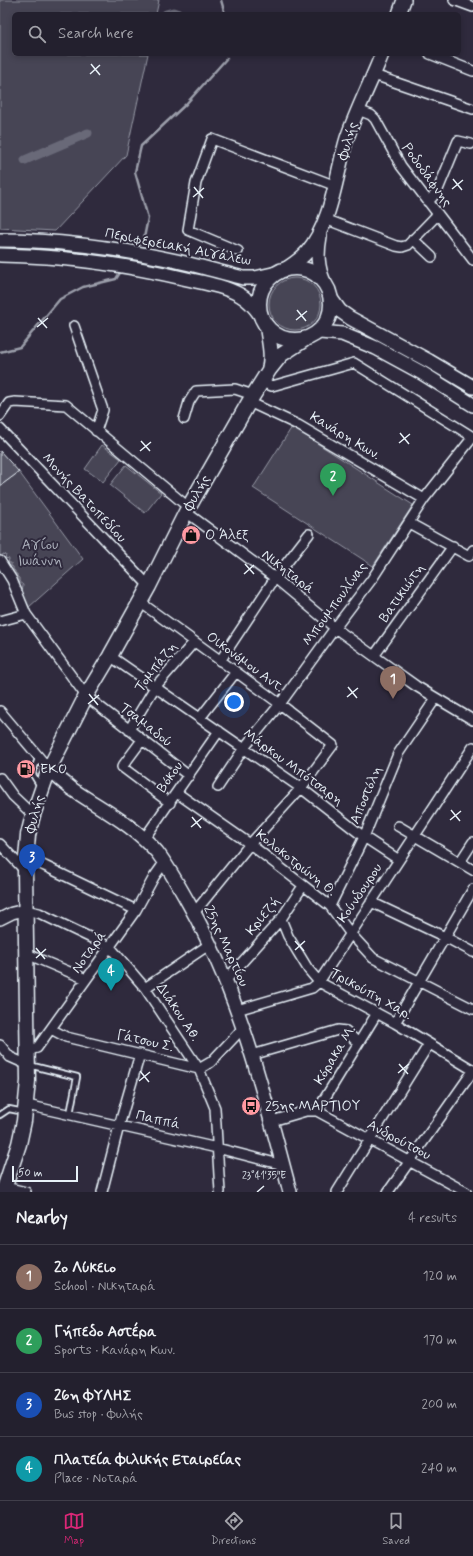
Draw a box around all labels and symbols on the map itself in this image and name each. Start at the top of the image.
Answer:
street label: Φυλής [334,120,362,163]
street label: Ροδοδάφνης [398,139,456,211]
street label: Περιφερειακή Αιγάλεω [103,224,253,270]
street label: Κανάρη Κων. [306,408,384,464]
street label: Μονής Βατοπεδίου [38,449,130,547]
pin: 2 [320,463,346,496]
street label: Φυλής [179,472,214,515]
shop icon: Ο Άλεξ [180,524,202,546]
place label: Ο Άλεξ [205,526,249,544]
park label: Αγίου Ιωάννη [18,536,62,570]
street label: Νικηταρά [258,546,318,598]
street label: Μπουμπουλίνας [299,559,371,649]
street label: Βατικιώτη [375,560,429,626]
street label: Οικονόμου Αντ. [203,628,287,696]
street label: Τομπάζη [131,638,181,696]
pin: 1 [380,666,406,699]
your location [224,692,244,712]
street label: Τσαμαδού [116,699,176,751]
street label: Μάρκου Μπότσαρη [239,725,347,809]
fuel station icon: EKO [15,758,37,780]
street label: Βόκου [153,758,187,796]
place label: EKO [40,760,67,778]
street label: Αποστόλη [346,763,386,827]
street label: Φυλής [21,793,49,836]
street label: Κολοκοτρώνη Θ. [252,826,340,900]
pin: 3 [19,844,45,877]
street label: Κούνδουρου [333,860,387,926]
street label: Κριεζή [242,893,284,939]
street label: 25ης Μαρτίου [199,902,253,990]
street label: Νοταρά [67,927,111,977]
pin: 4 [98,958,124,991]
street label: Τρικούπη Χαρ. [327,964,415,1024]
street label: Διάκου Αθ. [152,979,204,1045]
street label: Κόρακα Μ. [310,1022,360,1088]
street label: Γάτσου Σ. [115,1026,175,1056]
bus stop icon: 25ης ΜΑΡΤΙΟΥ [240,1095,262,1117]
place label: 25ης ΜΑΡΤΙΟΥ [265,1097,361,1115]
street label: Παππά [134,1106,182,1134]
street label: Ανδρούτσου [364,1116,434,1164]
scale bar [12,1164,78,1183]
text: 23°41'35"E [242,1169,286,1183]

